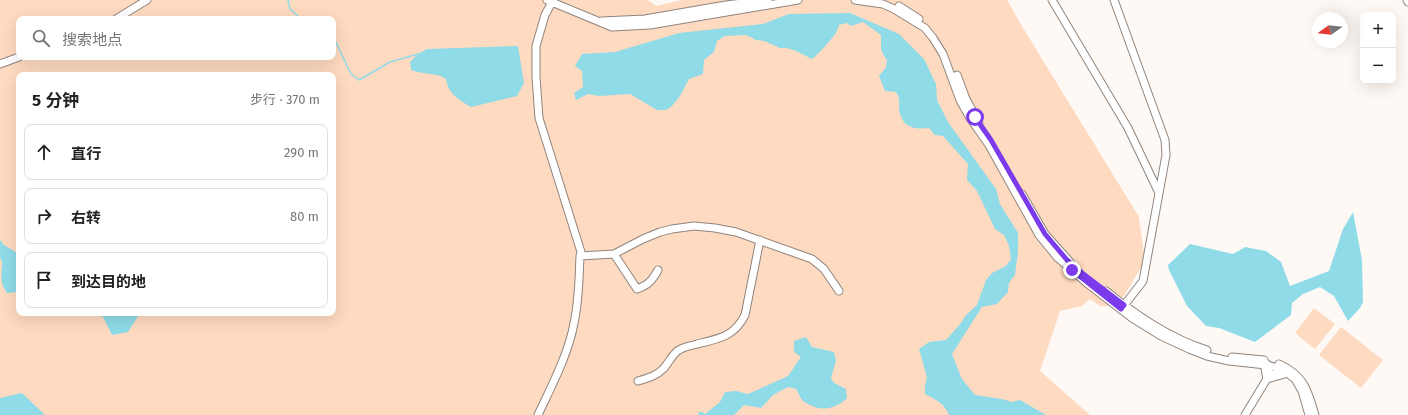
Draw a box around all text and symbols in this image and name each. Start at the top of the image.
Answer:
north arrow [1312,12,1348,48]
map controls [1360,12,1396,84]
button: + [1360,12,1396,48]
search box [16,16,336,60]
icon: search [30,27,52,49]
text: 搜索地点 [62,31,122,49]
button: − [1360,48,1396,84]
text: 5 分钟 [32,90,79,111]
text: 步行 · 370 m [250,92,320,107]
route start [966,108,984,126]
icon: ahead [33,141,55,163]
text: 直行 [71,145,101,163]
text: 290 m [284,145,319,160]
icon: right [33,205,55,227]
text: 右转 [71,209,101,227]
text: 80 m [290,209,319,224]
route end [1063,261,1081,279]
icon: arrive [33,269,55,291]
text: 到达目的地 [71,273,146,291]

